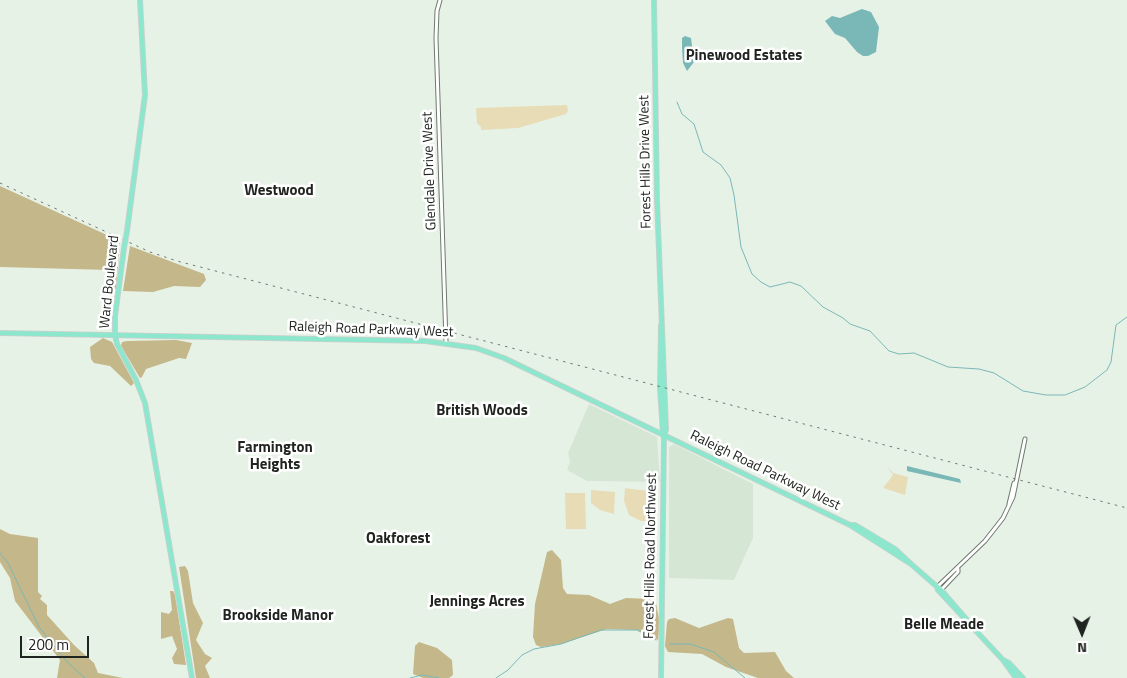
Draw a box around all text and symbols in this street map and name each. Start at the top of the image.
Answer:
district label: Pinewood Estates [686,47,802,65]
street label: Forest Hills Drive West [636,95,656,229]
street label: Glendale Drive West [420,111,440,231]
district label: Westwood [244,182,314,200]
street label: Ward Boulevard [97,235,123,329]
street label: Raleigh Road Parkway West [288,319,454,341]
district label: British Woods [436,402,528,420]
street label: Raleigh Road Parkway West [687,427,843,515]
district label: Farmington Heights [237,439,313,474]
street label: Forest Hills Road Northwest [641,473,661,639]
district label: Oakforest [366,530,430,548]
district label: Jennings Acres [429,593,525,611]
district label: Brookside Manor [223,607,333,625]
north arrow [1057,608,1107,658]
district label: Belle Meade [904,616,984,634]
scale bar [22,626,91,658]
text: 200 m [28,633,69,656]
text: N [1077,638,1087,659]

